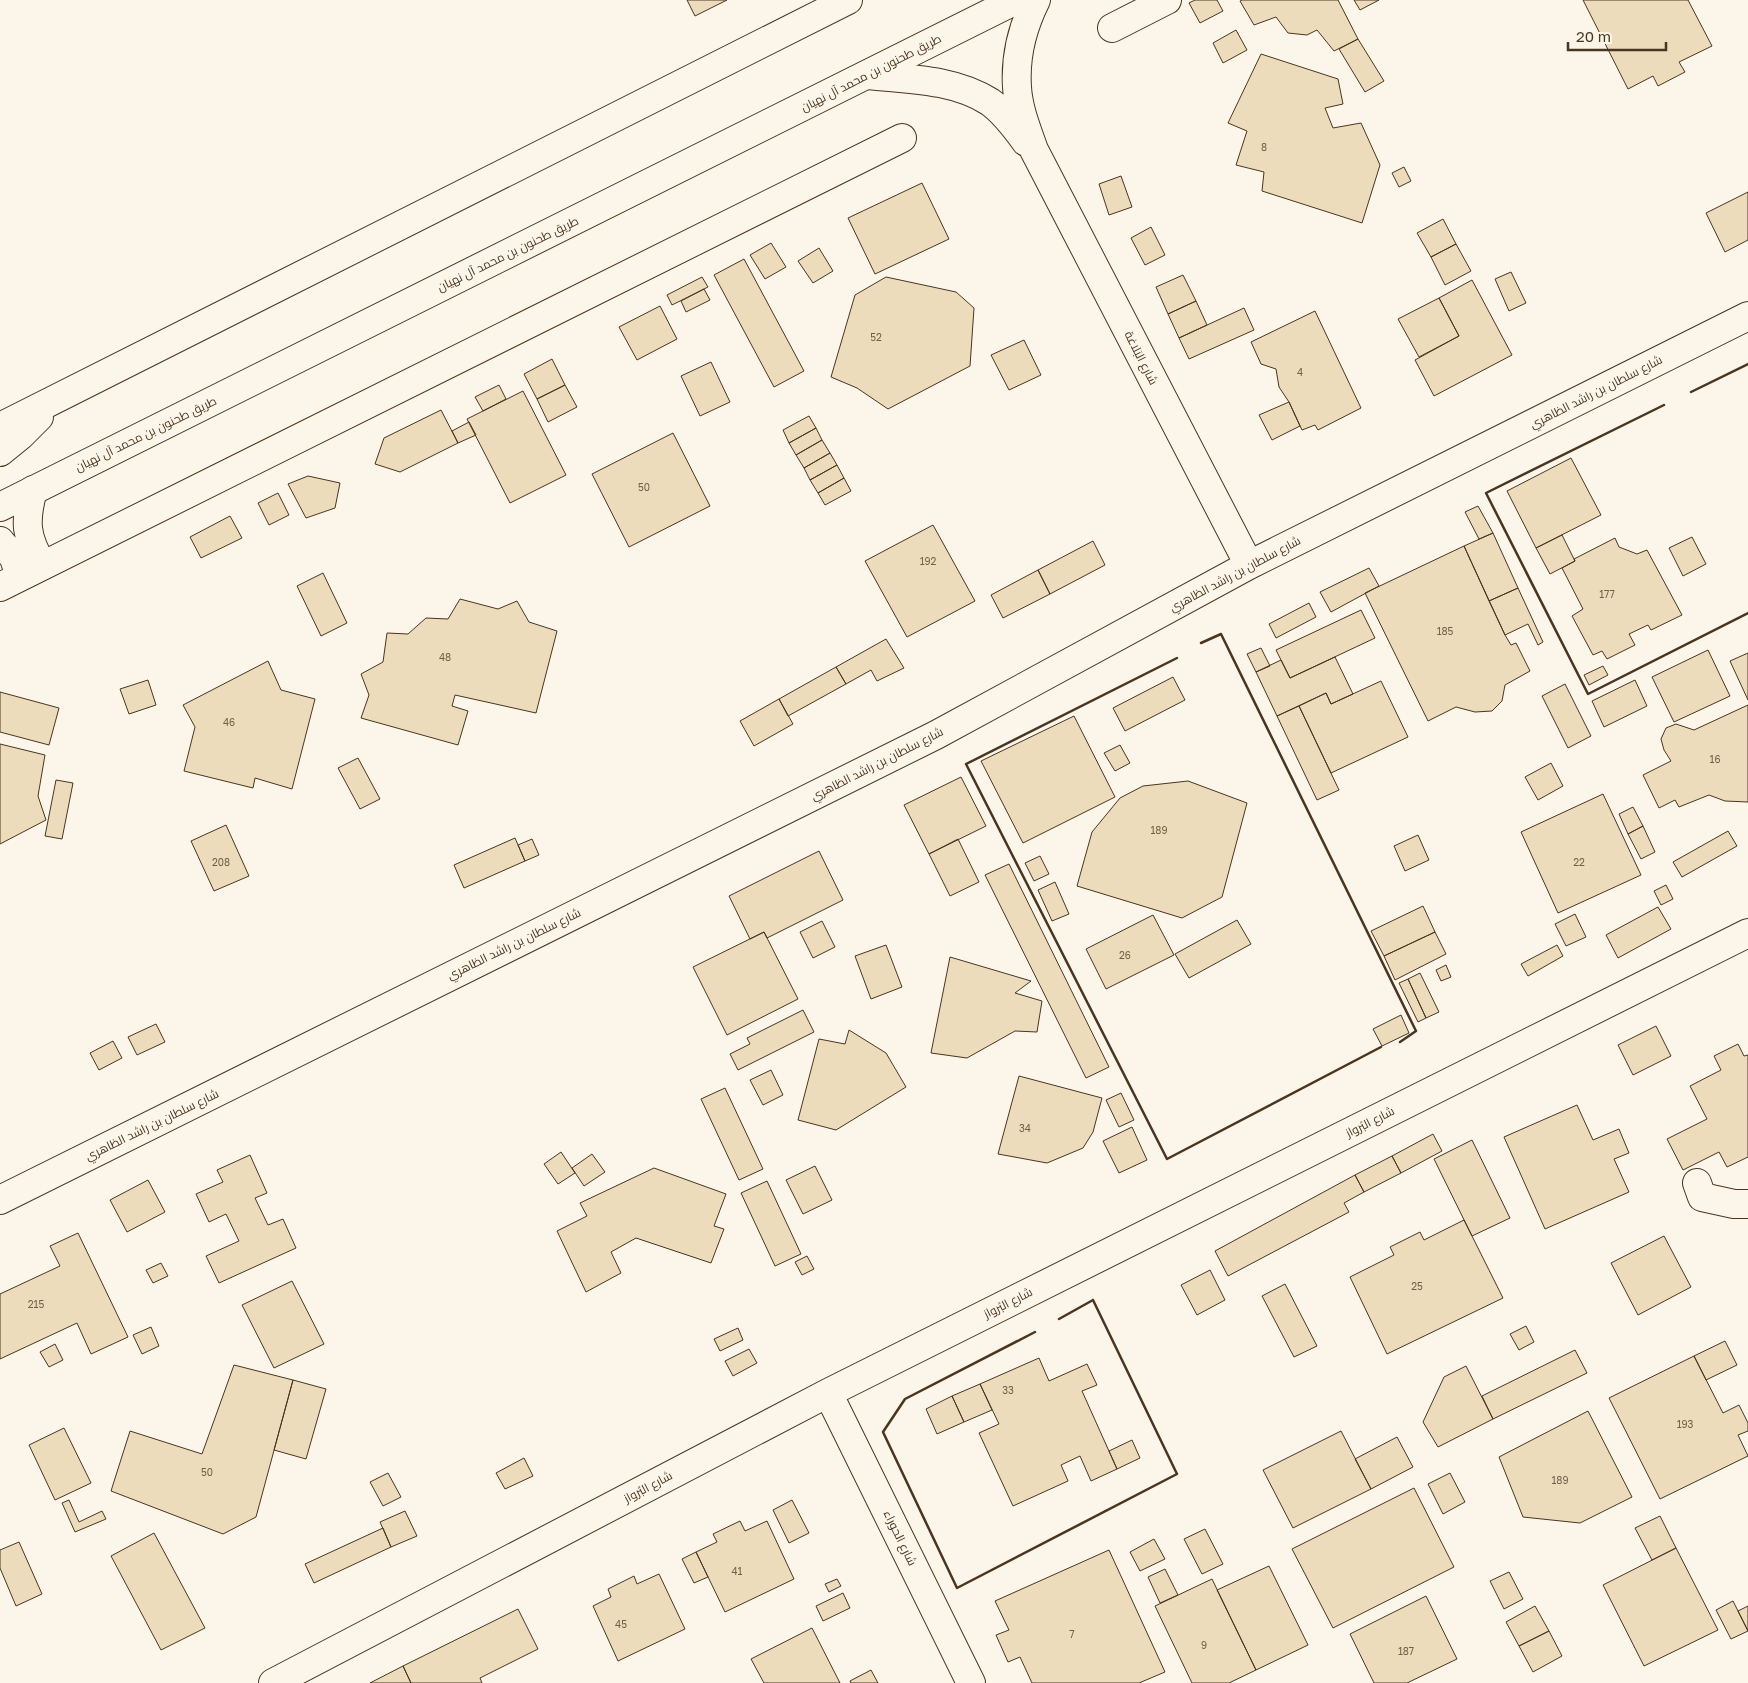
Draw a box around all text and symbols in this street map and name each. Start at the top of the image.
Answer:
scale bar [1568,20,1666,52]
text: 20 m [1576,27,1611,45]
street label: طريق طحنون بن محمد آل نهيان [798,31,944,115]
house number: 8 [1261,141,1267,153]
street label: طريق طحنون بن محمد آل نهيان [435,213,581,294]
street label: شارع البَلاغة [1121,328,1161,388]
house number: 52 [870,331,882,343]
street label: شارع سلطان بن راشد الظاهري [1527,352,1666,434]
house number: 4 [1297,366,1303,378]
street label: طريق طحنون بن محمد آل نهيان [73,393,219,474]
house number: 50 [638,481,650,493]
street label: شارع سلطان بن راشد الظاهري [1166,532,1305,617]
house number: 192 [920,555,937,567]
house number: 177 [1599,588,1615,600]
house number: 185 [1437,625,1454,637]
house number: 48 [439,651,451,663]
house number: 46 [223,716,235,728]
street label: شارع سلطان بن راشد الظاهري [808,724,947,806]
house number: 16 [1710,753,1720,765]
house number: 189 [1151,824,1168,836]
house number: 208 [212,856,230,868]
house number: 22 [1573,856,1585,868]
street label: شارع سلطان بن راشد الظاهري [445,905,584,985]
house number: 26 [1119,949,1131,961]
street label: شارع سلطان بن راشد الظاهري [83,1086,222,1166]
street label: شارع البُرواز [1342,1103,1397,1142]
house number: 34 [1019,1122,1031,1134]
house number: 25 [1411,1280,1423,1292]
street label: شارع البُرواز [980,1284,1035,1323]
house number: 215 [28,1298,44,1310]
house number: 33 [1002,1384,1014,1396]
house number: 193 [1677,1418,1694,1430]
house number: 50 [201,1466,213,1478]
street label: شارع البُرواز [620,1468,675,1507]
house number: 189 [1552,1474,1569,1486]
street label: شارع الحوراء [880,1508,920,1568]
house number: 41 [732,1565,743,1577]
house number: 45 [615,1618,627,1630]
house number: 7 [1069,1628,1075,1640]
house number: 9 [1201,1639,1207,1651]
house number: 187 [1398,1645,1414,1657]

